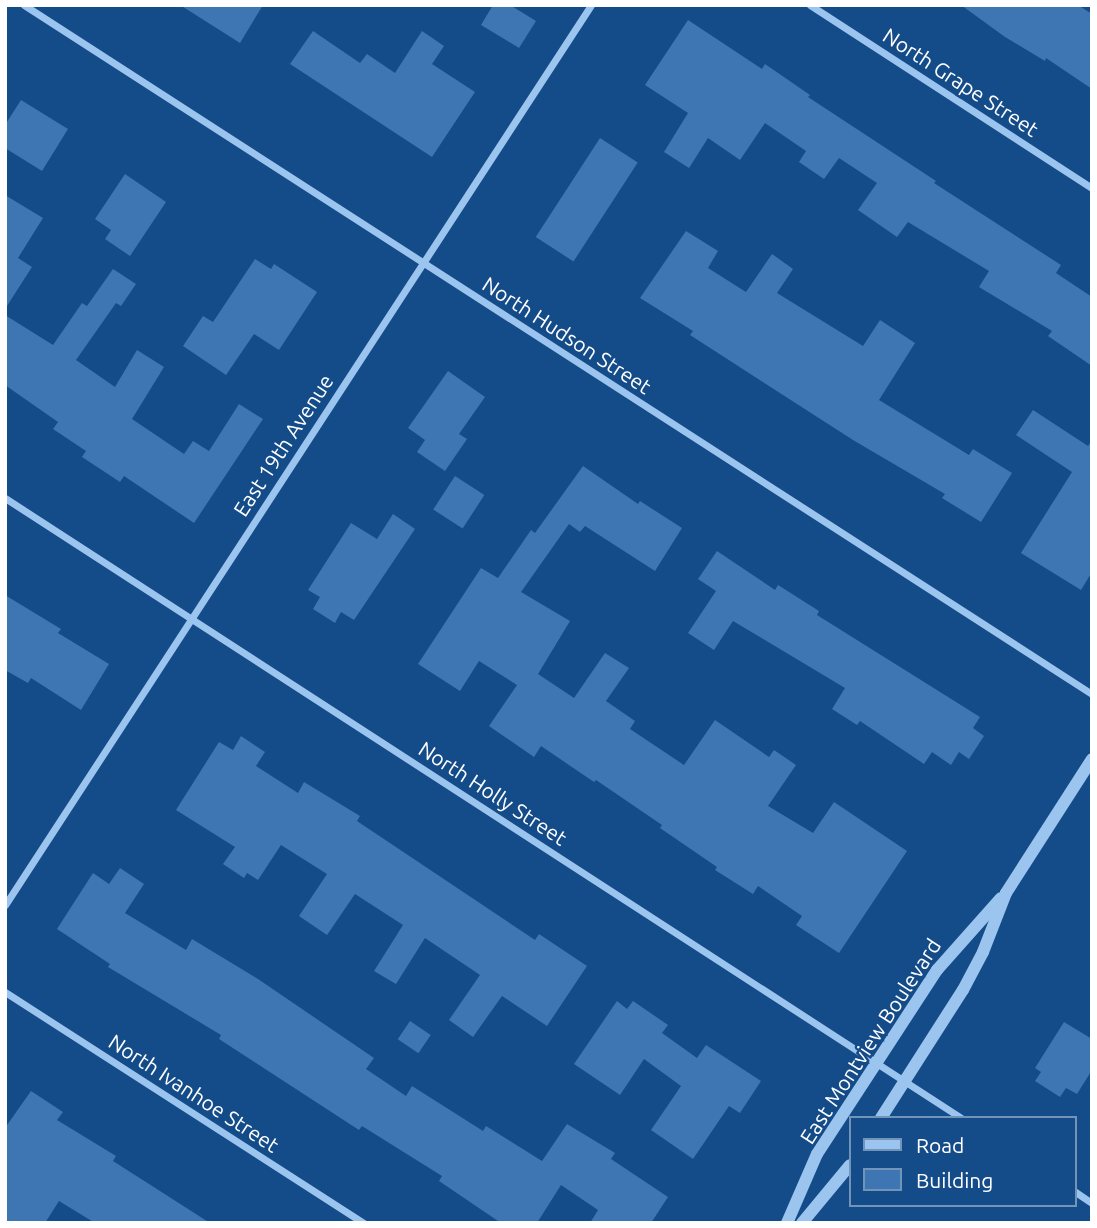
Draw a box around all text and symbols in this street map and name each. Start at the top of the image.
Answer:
street label: North Grape Street [879,22,1043,142]
street label: North Hudson Street [478,271,656,399]
street label: East 19th Avenue [228,369,338,521]
street label: North Holly Street [414,736,572,850]
street label: East Montview Boulevard [794,934,946,1148]
street label: North Ivanhoe Street [104,1029,284,1157]
legend [848,1116,1076,1207]
text: Road [916,1133,964,1157]
text: Building [916,1168,993,1192]

